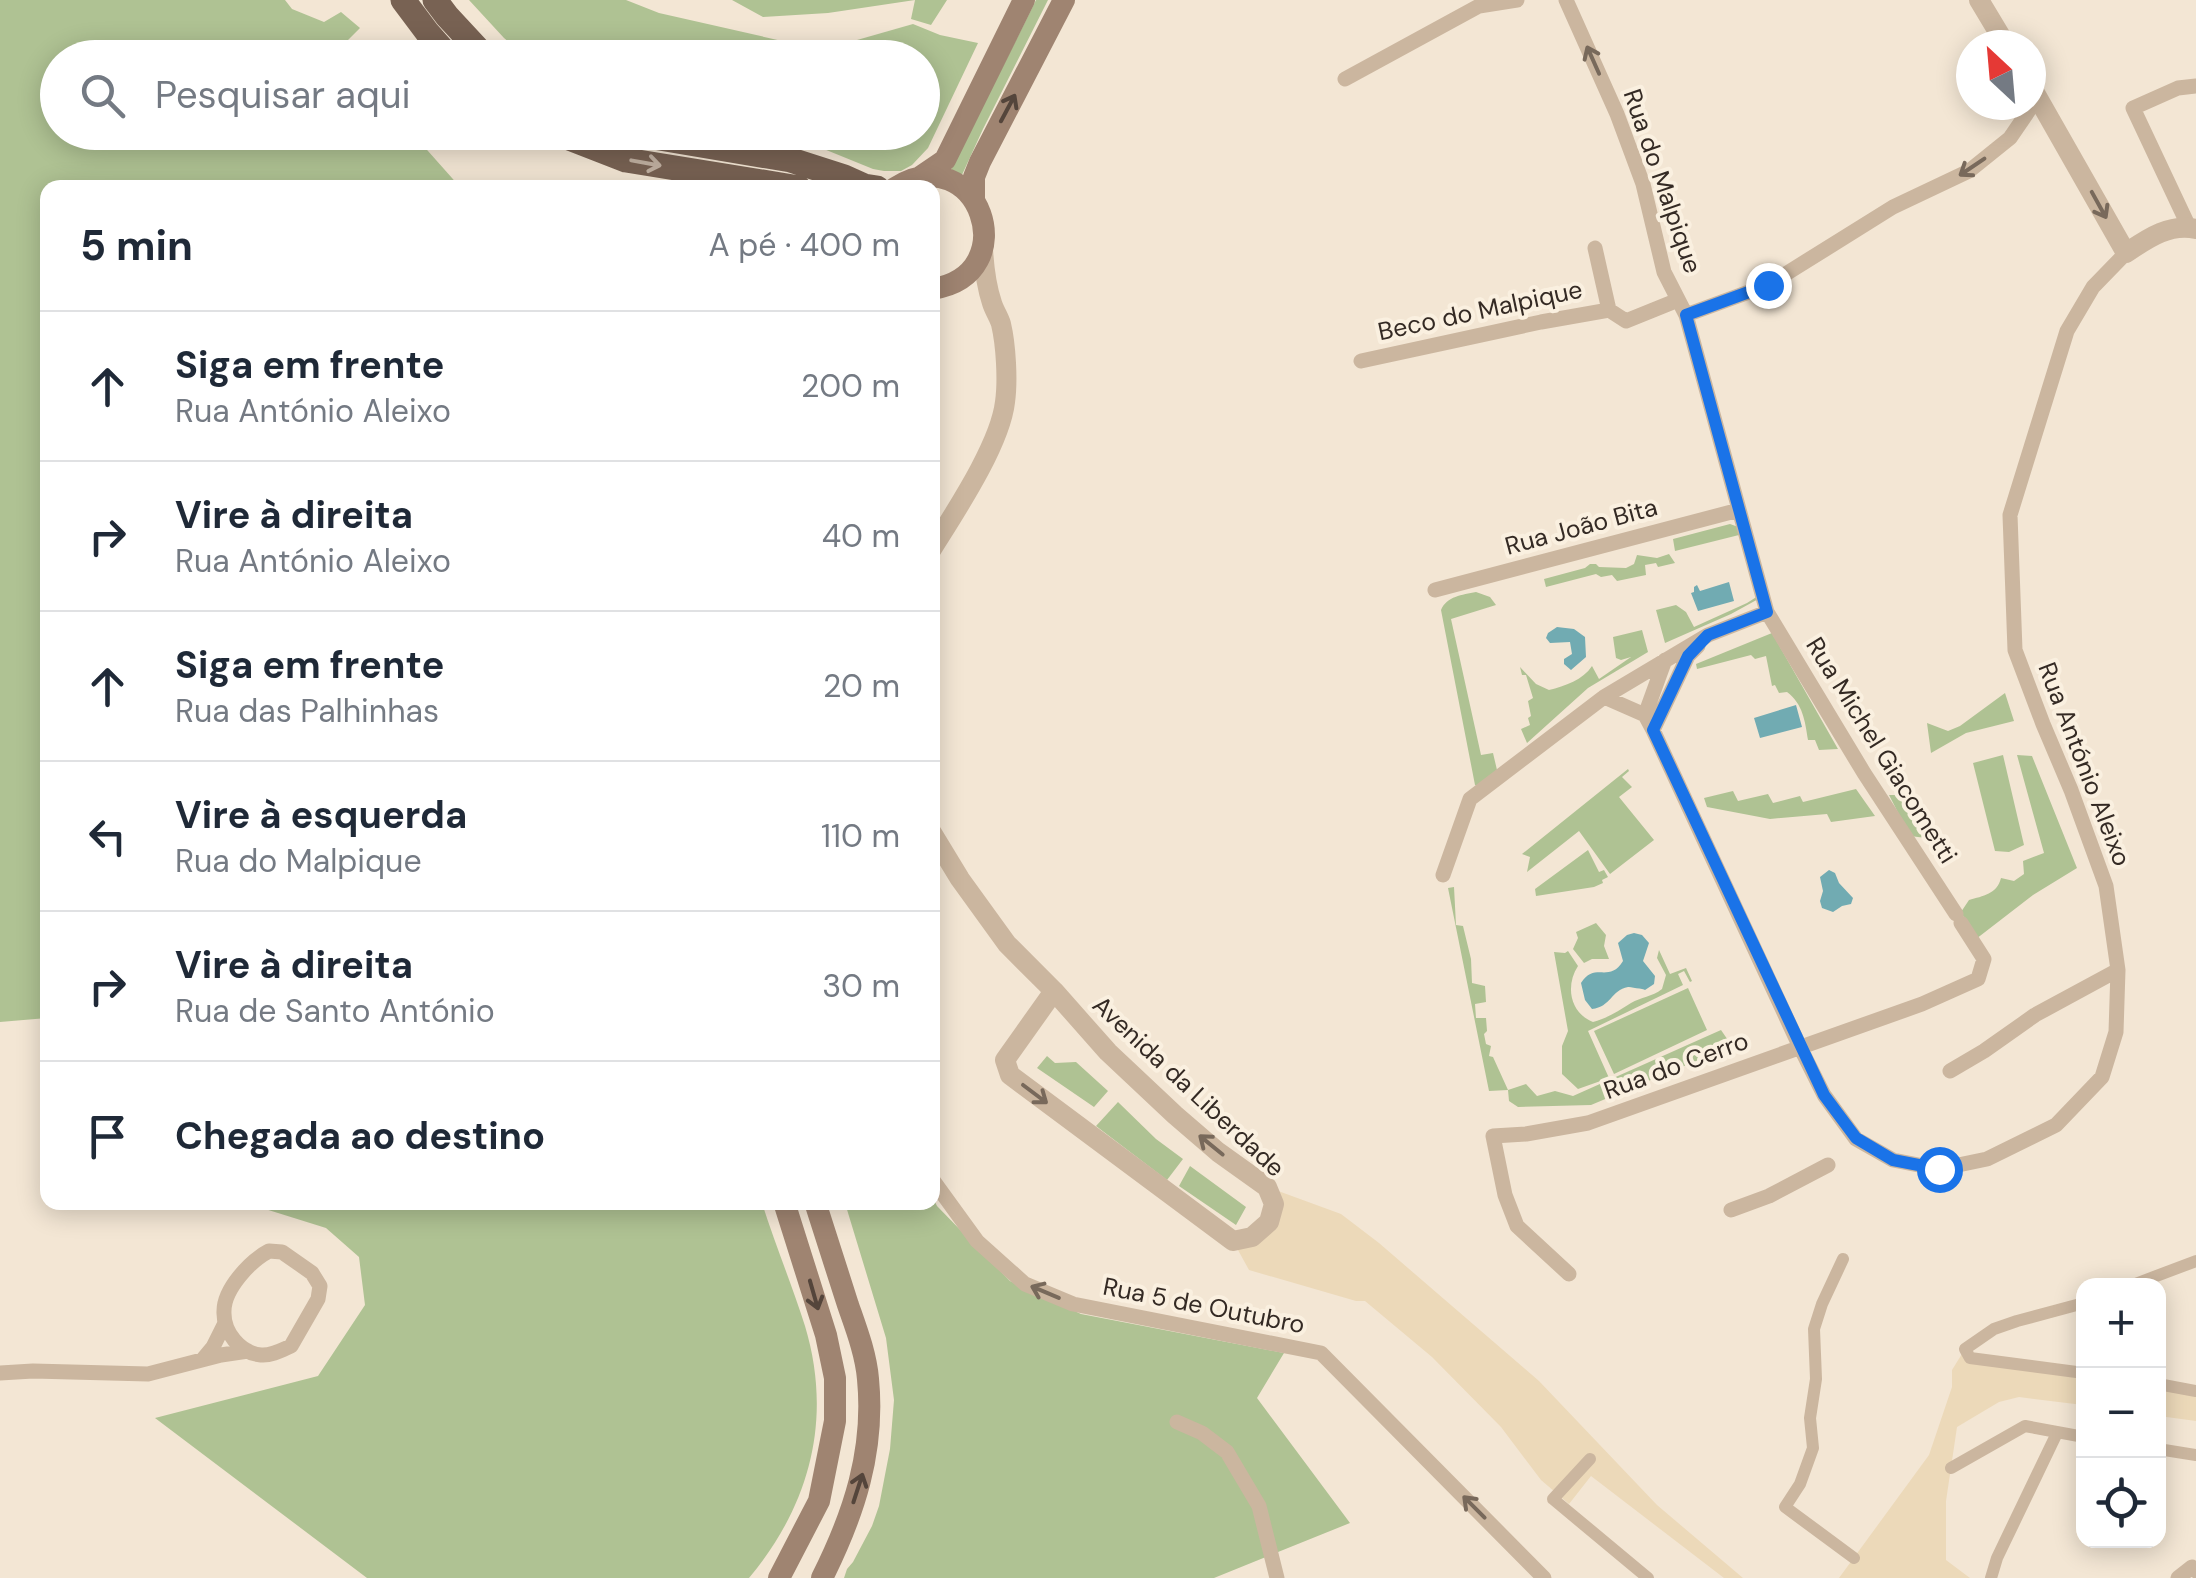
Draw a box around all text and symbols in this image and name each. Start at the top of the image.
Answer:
north arrow [1956,30,2046,120]
search box [40,40,940,150]
one-way arrow [1583,45,1601,76]
icon: search [75,68,130,123]
text: Pesquisar aqui [155,70,411,120]
street label: Rua do Malpique [1616,85,1709,278]
one-way arrow [998,94,1018,124]
one-way arrow [629,155,662,173]
one-way arrow [1958,156,1986,177]
one-way arrow [2089,190,2109,220]
text: 5 min [80,218,193,273]
text: A pé · 400 m [708,224,900,266]
route end [1746,263,1792,309]
street label: Beco do Malpique [1375,273,1585,348]
text: Siga em frente [175,340,444,390]
icon: ahead [80,359,135,414]
text: 200 m [801,365,900,407]
text: Rua António Aleixo [175,390,451,432]
text: Vire à direita [175,490,413,540]
street label: Rua João Bita [1501,490,1661,563]
icon: right [80,509,135,564]
text: 40 m [822,515,900,557]
text: Rua António Aleixo [175,540,451,582]
street label: Rua Michel Giacometti [1798,631,1965,870]
text: Siga em frente [175,640,444,690]
street label: Rua António Aleixo [2031,658,2139,871]
icon: ahead [80,659,135,714]
text: 20 m [823,665,900,707]
text: Rua das Palhinhas [175,690,439,732]
text: Vire à esquerda [175,790,467,840]
icon: left [80,809,135,864]
text: 110 m [821,815,900,857]
text: Rua do Malpique [175,840,422,882]
text: Vire à direita [175,940,413,990]
icon: right [80,959,135,1014]
text: 30 m [822,965,900,1007]
street label: Avenida da Liberdade [1086,989,1292,1184]
text: Rua de Santo António [175,990,495,1032]
street label: Rua do Cerro [1599,1024,1753,1107]
one-way arrow [1021,1084,1048,1105]
icon: arrive [80,1109,135,1164]
text: Chegada ao destino [175,1111,545,1161]
one-way arrow [1199,1134,1225,1156]
route start [1917,1147,1963,1193]
street label: Rua 5 de Outubro [1100,1270,1308,1341]
map controls [2076,1278,2166,1548]
button: + [2076,1278,2166,1368]
one-way arrow [806,1279,824,1311]
one-way arrow [1030,1282,1061,1300]
button: − [2076,1368,2166,1458]
button: locate [2076,1458,2166,1548]
one-way arrow [851,1472,869,1504]
one-way arrow [1463,1495,1487,1519]

